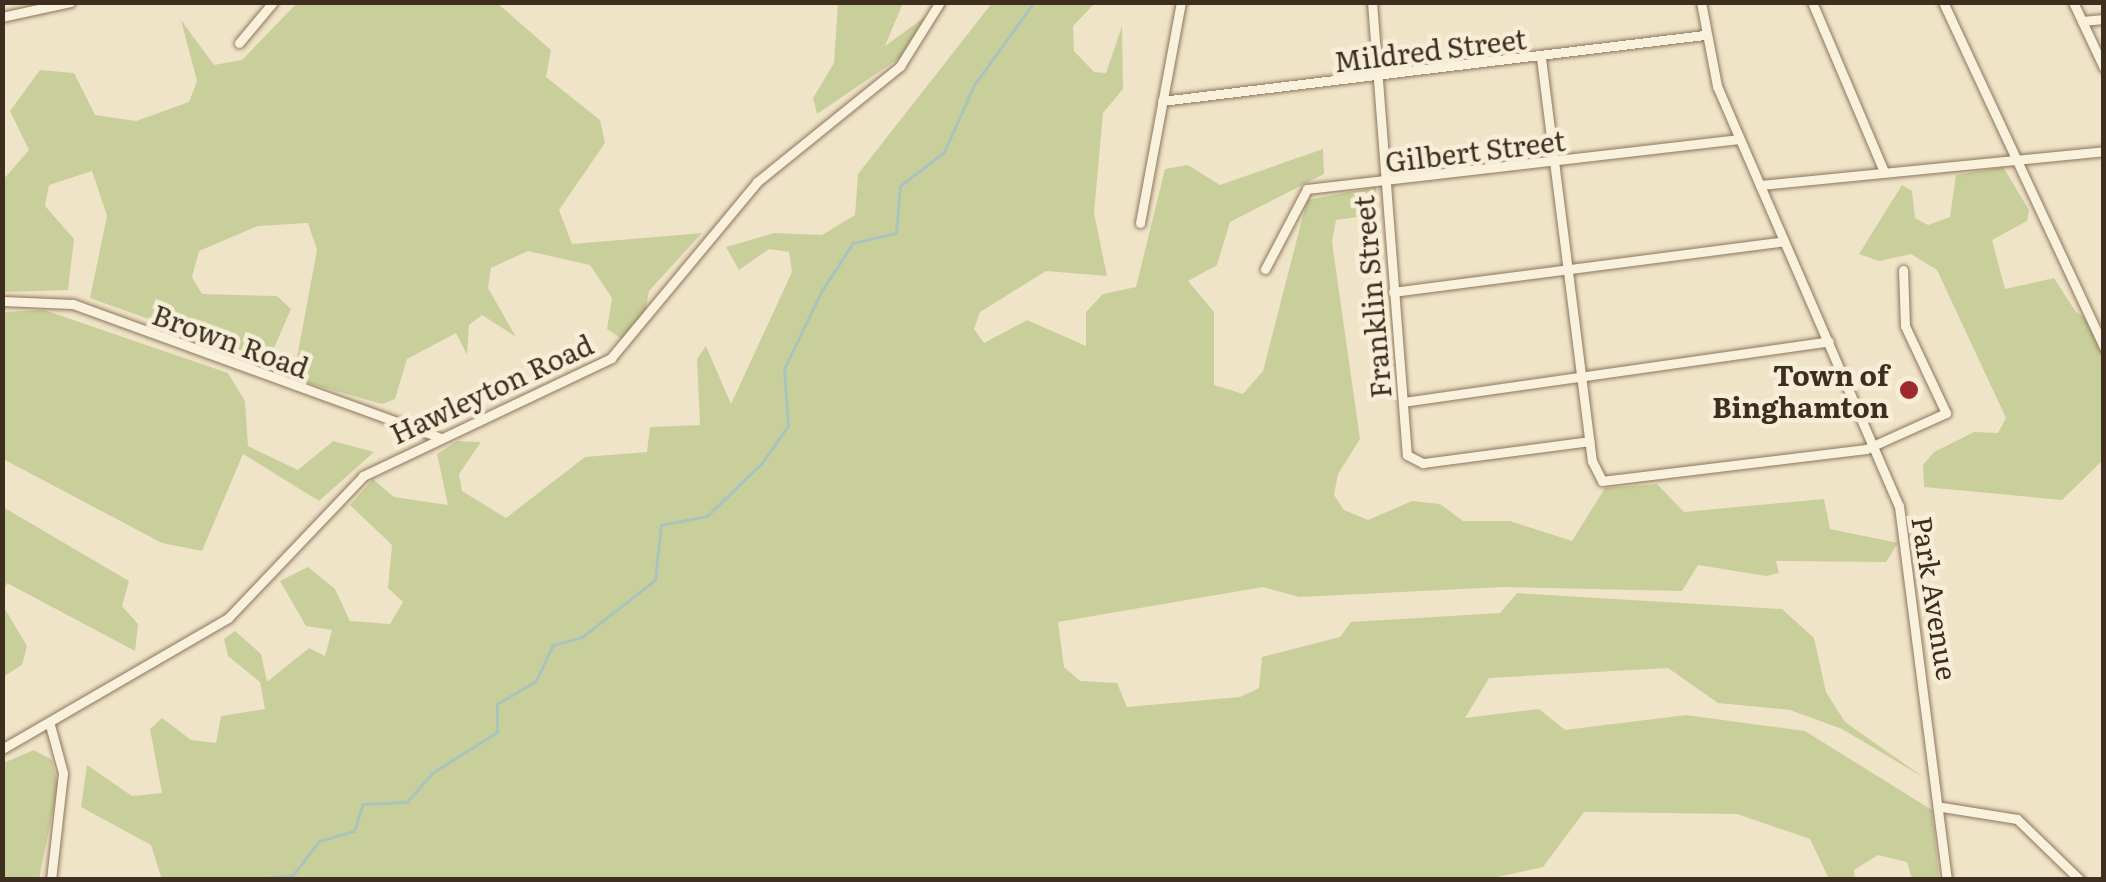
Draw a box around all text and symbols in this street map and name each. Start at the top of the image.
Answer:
street label: Mildred Street [1332,21,1528,77]
street label: Gilbert Street [1383,122,1567,178]
street label: Franklin Street [1345,194,1397,400]
street label: Brown Road [148,296,314,384]
street label: Hawleyton Road [384,326,598,450]
place label: Town of Binghamton [1712,357,1889,423]
marker: Town of Binghamton [1898,379,1920,401]
street label: Park Avenue [1906,514,1966,682]

